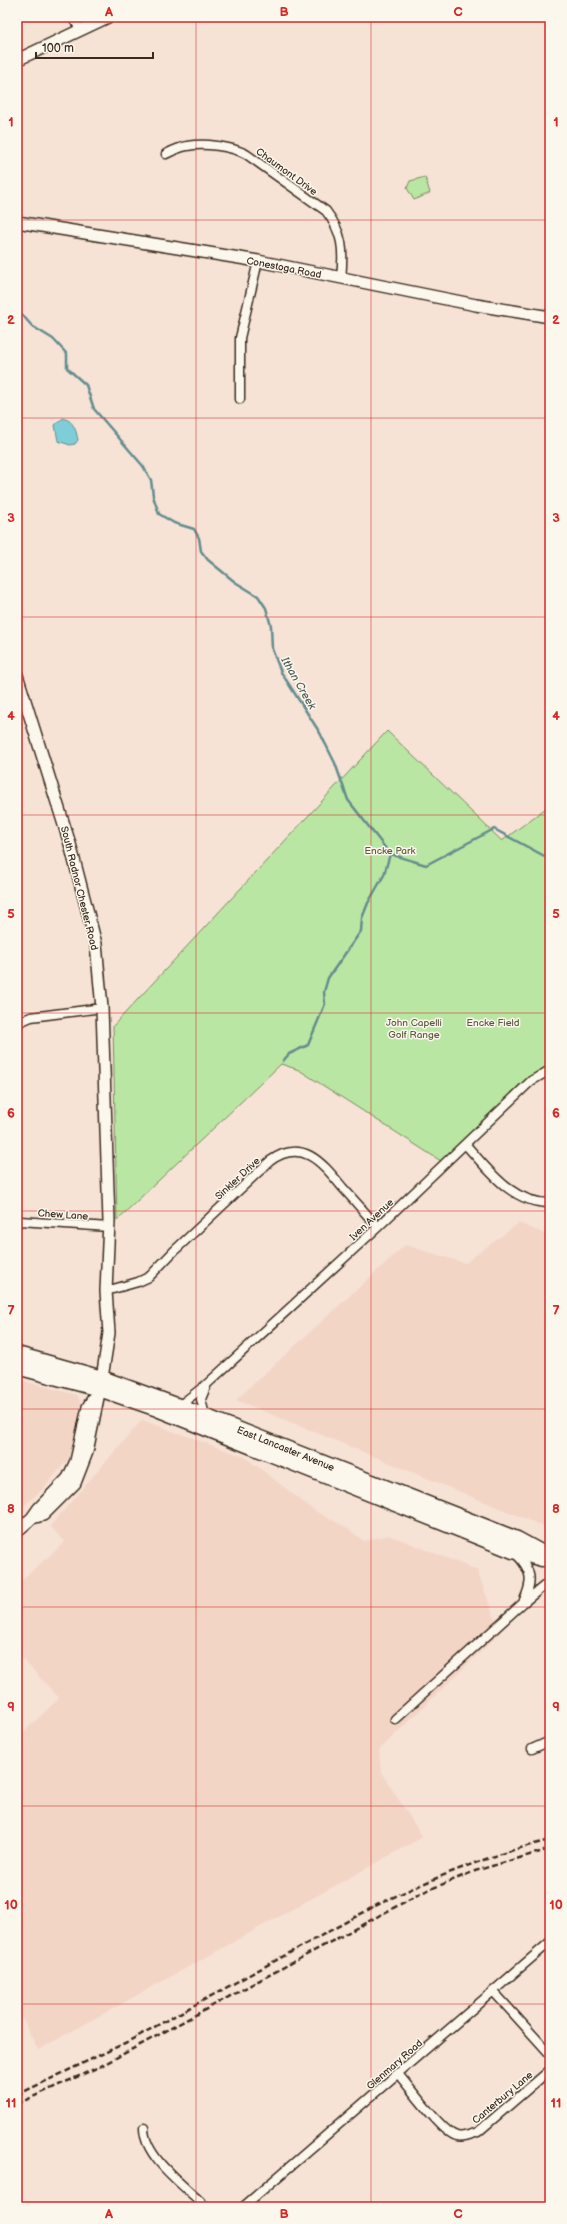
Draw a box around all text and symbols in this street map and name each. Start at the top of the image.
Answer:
text: A [104,4,113,20]
text: B [279,4,289,20]
text: C [453,4,463,20]
scale bar [36,34,153,60]
text: 100 m [42,41,74,56]
text: 1 [8,114,14,130]
text: 1 [553,114,559,130]
street label: Chaumont Drive [253,146,319,198]
street label: Conestoga Road [245,255,323,281]
text: 2 [7,312,15,328]
text: 2 [552,312,560,328]
text: 3 [7,510,15,526]
text: 3 [552,510,560,526]
water label: Ithan Creek [278,654,319,712]
text: 4 [7,708,15,724]
text: 4 [552,708,560,724]
street label: South Radnor Chester Road [58,825,100,952]
park label: Encke Park [365,845,416,857]
text: 5 [7,906,15,922]
text: 5 [552,906,560,922]
park label: John Capelli Golf Range [386,1017,442,1041]
park label: Encke Field [466,1017,520,1029]
text: 6 [7,1105,15,1121]
text: 6 [552,1105,560,1121]
street label: Sinkler Drive [213,1155,263,1203]
street label: Iven Avenue [347,1196,396,1243]
street label: Chew Lane [37,1207,89,1223]
text: 7 [7,1303,15,1319]
text: 7 [552,1303,560,1319]
street label: East Lancaster Avenue [235,1424,336,1474]
text: 8 [7,1501,15,1517]
text: 8 [552,1501,560,1517]
text: 9 [7,1699,15,1715]
text: 9 [552,1699,560,1715]
text: 10 [4,1897,18,1913]
text: 10 [549,1897,563,1913]
street label: Glenmary Road [364,2037,425,2092]
street label: Canterbury Lane [470,2069,535,2127]
text: 11 [6,2095,16,2111]
text: 11 [551,2095,561,2111]
text: A [104,2206,113,2222]
text: B [279,2206,289,2222]
text: C [453,2206,463,2222]

